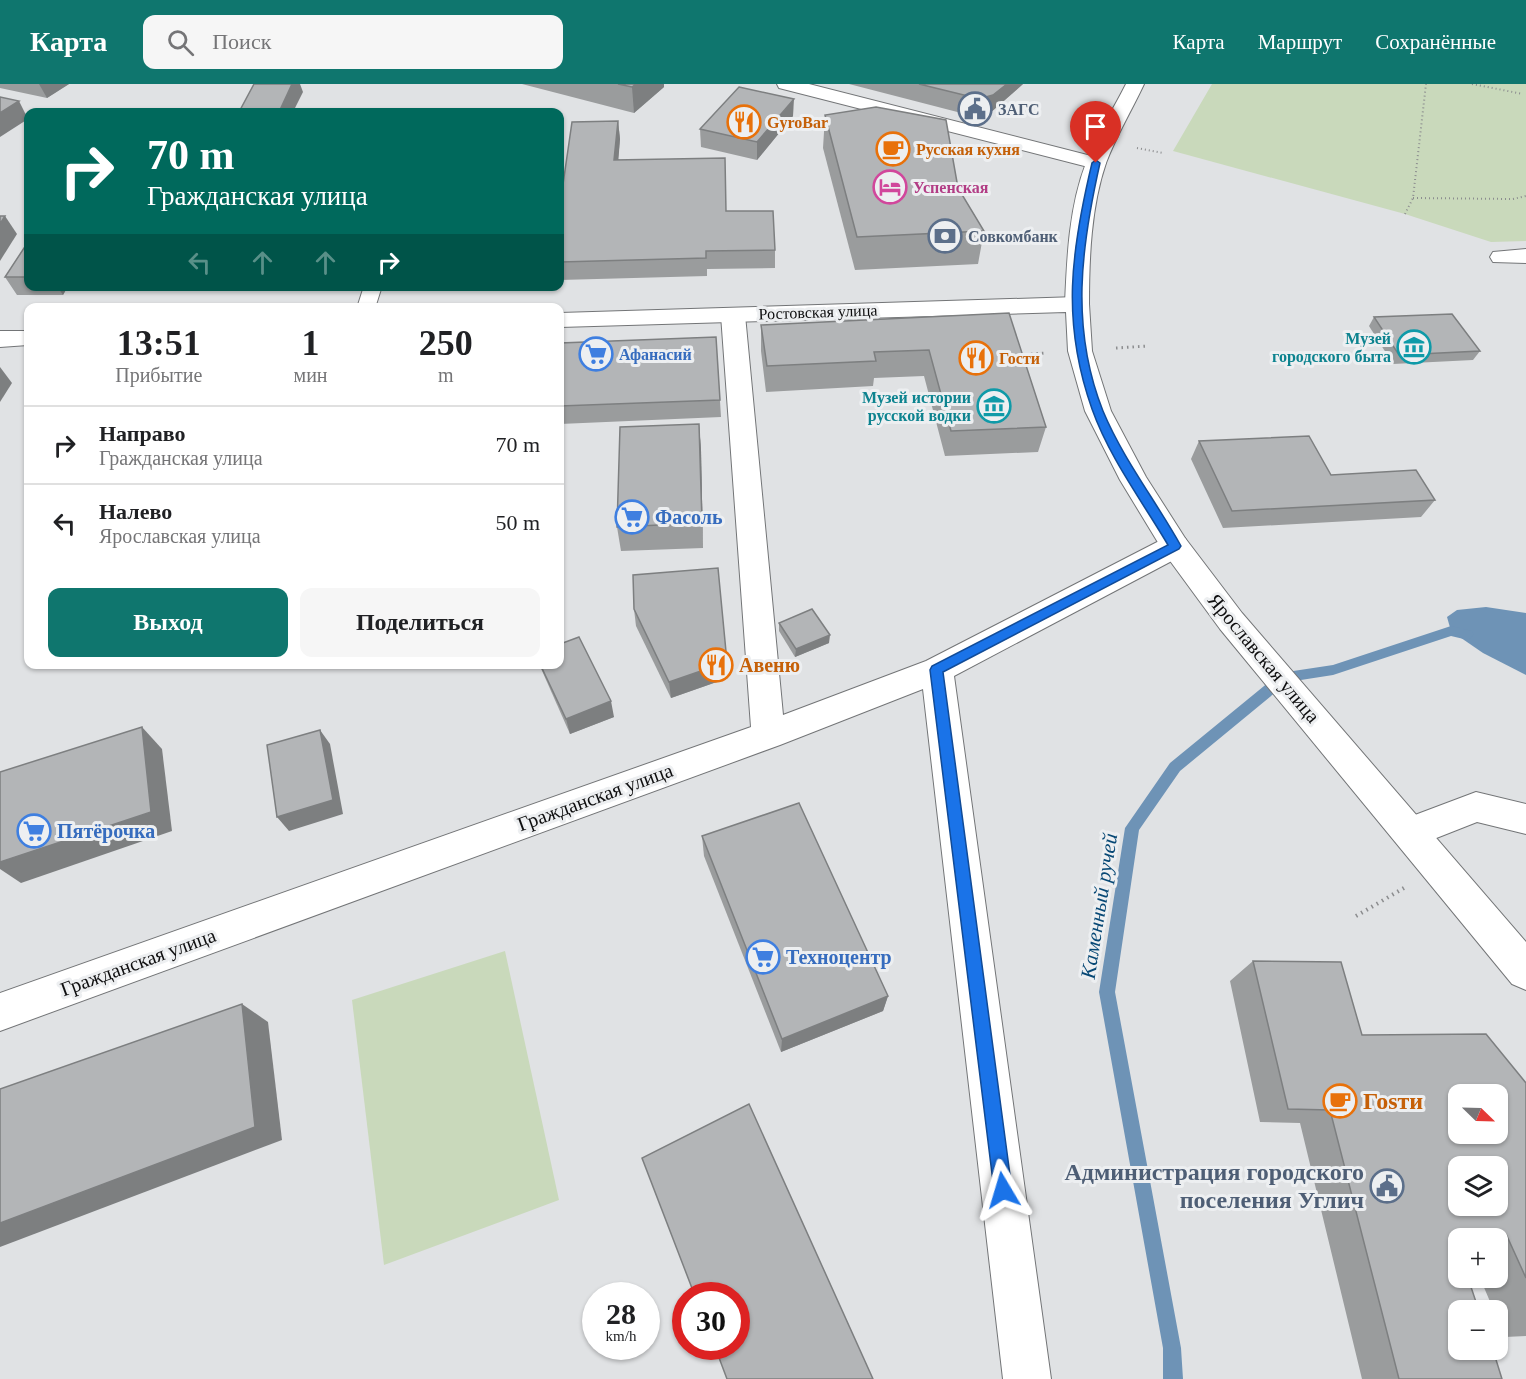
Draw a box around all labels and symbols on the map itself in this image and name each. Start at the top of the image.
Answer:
public building icon: ЗАГС [957,91,993,127]
place label: ЗАГС [998,101,1040,118]
pin [1070,101,1121,163]
restaurant icon: GyroBar [726,104,762,140]
place label: GyroBar [767,114,828,132]
cafe icon: Русская кухня [875,131,911,167]
place label: Русская кухня [916,141,1020,159]
hotel icon: Успенская [872,169,908,205]
place label: Успенская [913,179,989,196]
bank icon: Совкомбанк [927,218,963,254]
place label: Совкомбанк [968,228,1059,245]
street label: Ростовская улица [758,301,878,324]
museum icon: Музей городского быта [1396,329,1432,365]
place label: Музей городского быта [1272,330,1391,366]
supermarket icon: Афанасий [578,336,614,372]
restaurant icon: Гости [958,340,994,376]
place label: Афанасий [619,346,692,364]
place label: Гости [999,350,1040,367]
museum icon: Музей истории русской водки [976,388,1012,424]
place label: Музей истории русской водки [862,389,971,425]
supermarket icon: Фасоль [614,499,650,535]
place label: Фасоль [655,506,723,528]
street label: Ярославская улица [1203,589,1324,728]
restaurant icon: Авеню [698,647,734,683]
place label: Авеню [739,654,800,676]
street label: Гражданская улица [514,759,676,836]
supermarket icon: Пятёрочка [16,813,52,849]
place label: Пятёрочка [57,820,155,843]
water label: Каменный ручей [1075,831,1122,982]
street label: Гражданская улица [57,924,219,1001]
supermarket icon: Техноцентр [745,939,781,975]
place label: Техноцентр [786,946,892,969]
cafe icon: Гоsти [1322,1083,1358,1119]
north arrow [1448,1084,1508,1144]
place label: Гоsти [1363,1088,1423,1114]
position arrow [971,1158,1035,1222]
place label: Администрация городского поселения Углич [1064,1159,1364,1213]
public building icon: Администрация городского поселения Углич [1369,1168,1405,1204]
speed limit sign: 30 [672,1282,750,1360]

